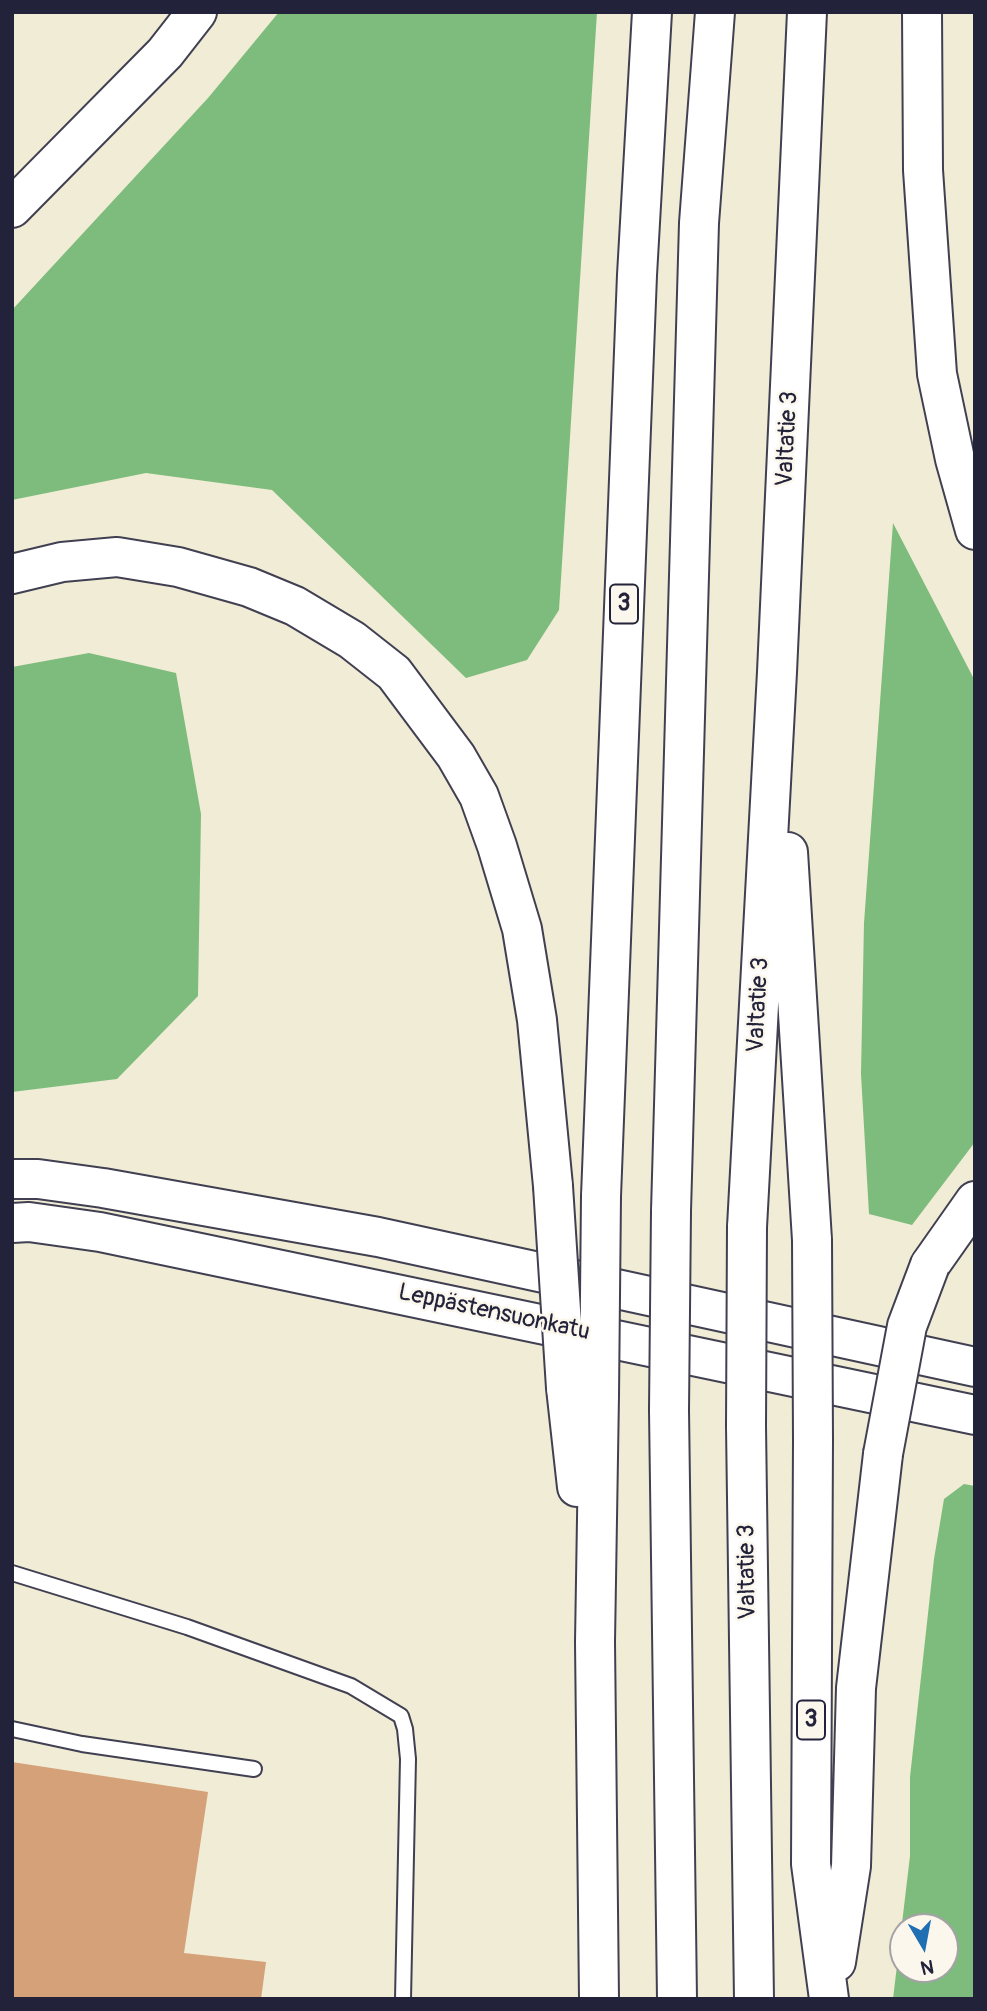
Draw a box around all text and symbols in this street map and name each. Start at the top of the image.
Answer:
street label: Valtatie 3 [771,390,805,488]
road number: 3 [610,584,638,624]
street label: Valtatie 3 [742,956,776,1054]
street label: Leppästensuonkatu [396,1279,592,1347]
street label: Valtatie 3 [733,1524,763,1620]
road number: 3 [797,1700,825,1740]
north arrow [889,1913,959,1983]
text: N [919,1954,936,1980]

